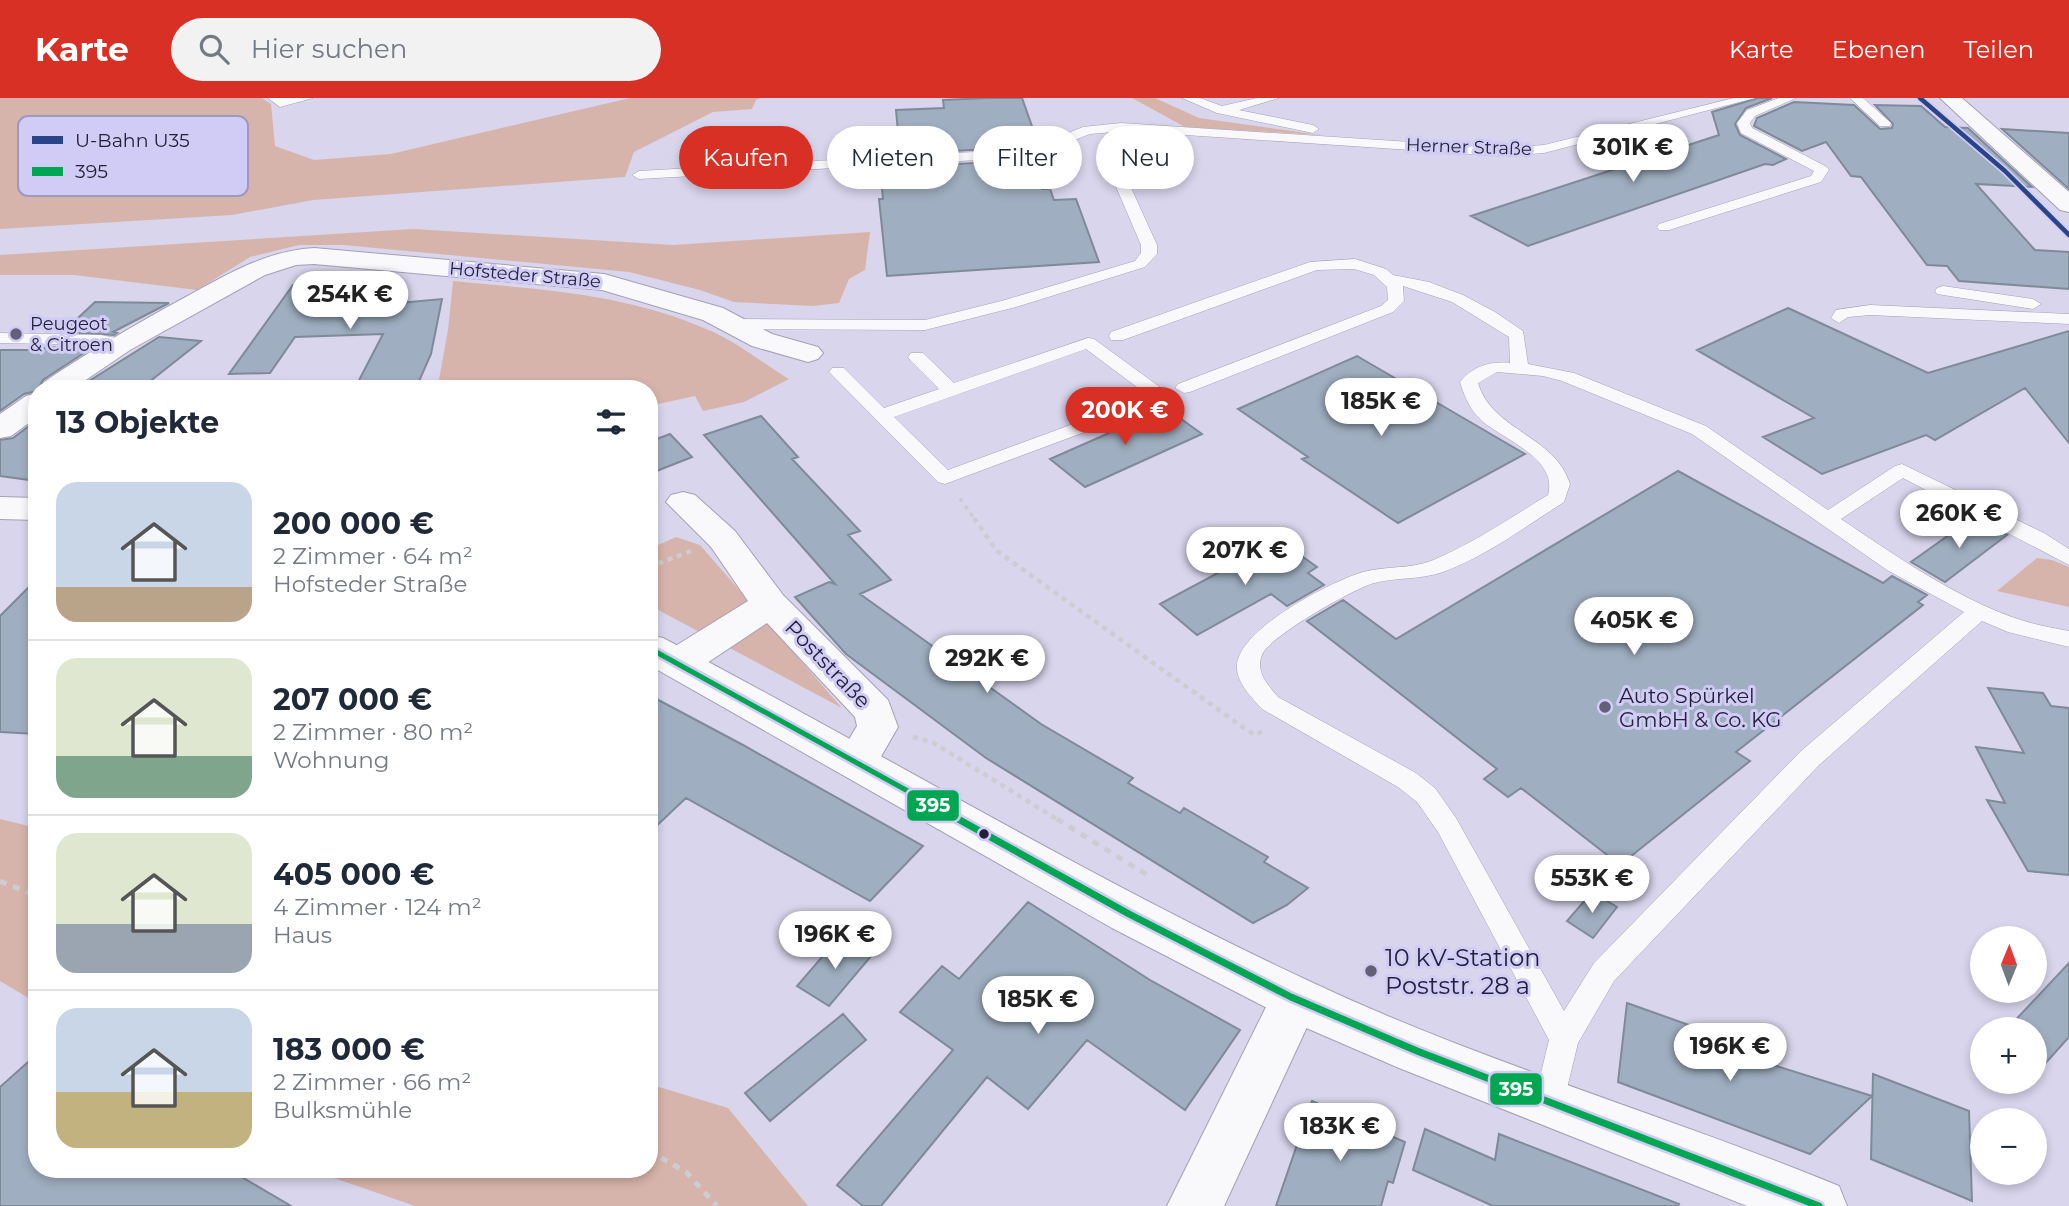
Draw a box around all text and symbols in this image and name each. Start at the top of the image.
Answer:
search box [171,18,661,81]
text: Karte [35,29,129,69]
icon: search [195,30,233,68]
text: Hier suchen [251,33,407,65]
text: Karte [1729,35,1794,64]
text: Ebenen [1832,35,1925,64]
text: Teilen [1963,35,2034,64]
legend [18,116,248,196]
pin: 301K € [1576,125,1690,184]
chip: Kaufen [679,126,813,189]
chip: Mieten [827,126,959,189]
chip: Filter [973,126,1082,189]
chip: Neu [1096,126,1194,189]
text: U-Bahn U35 [75,129,190,152]
text: 301K € [1593,133,1673,161]
street label: Herner Straße [1406,134,1532,160]
text: 395 [75,160,108,183]
street label: Hofsteder Straße [448,257,602,293]
pin: 254K € [293,272,407,331]
text: 254K € [307,280,393,308]
place label: Peugeot & Citroen [30,313,113,356]
marker: Peugeot & Citroen [8,326,24,342]
pin: 185K € [1324,378,1438,438]
text: 185K € [1341,387,1421,415]
pin: 200K € [1068,388,1182,447]
text: 200K € [1082,396,1169,424]
icon: filters [592,403,630,441]
text: 13 Objekte [56,404,219,441]
pin: 260K € [1902,490,2016,550]
text: 260K € [1916,499,2002,527]
text: 200 000 € [273,505,434,542]
icon: home [112,510,196,594]
pin: 207K € [1188,528,1302,587]
text: 207K € [1202,536,1288,564]
text: 2 Zimmer · 64 m² [273,542,473,570]
text: Hofsteder Straße [273,570,467,598]
pin: 405K € [1577,598,1691,657]
text: 405K € [1590,606,1678,634]
street label: Poststraße [780,615,876,713]
pin: 292K € [930,636,1044,695]
text: 292K € [945,644,1029,672]
text: 207 000 € [273,681,432,718]
place label: Auto Spürkel GmbH & Co. KG [1619,683,1781,732]
icon: home [112,686,196,770]
marker: Auto Spürkel GmbH & Co. KG [1597,699,1613,715]
text: 2 Zimmer · 80 m² [273,718,473,746]
text: Wohnung [273,746,390,774]
line badge: 395 [906,789,960,822]
text: 395 [915,794,950,817]
unlabelled marker [977,827,991,841]
text: 405 000 € [273,856,434,893]
pin: 553K € [1535,856,1649,915]
icon: home [112,861,196,945]
text: 553K € [1551,864,1633,892]
text: 4 Zimmer · 124 m² [273,893,482,921]
pin: 196K € [778,912,892,971]
text: 196K € [795,920,875,948]
text: Haus [273,921,332,949]
north arrow [1970,926,2048,1003]
map controls [1970,926,2047,1185]
place label: 10 kV-Station Poststr. 28 a [1385,943,1541,1000]
marker: 10 kV-Station Poststr. 28 a [1363,963,1379,979]
pin: 185K € [981,976,1095,1036]
text: 185K € [998,985,1078,1013]
button: + [1970,1017,2047,1094]
pin: 196K € [1673,1024,1787,1083]
text: 183 000 € [273,1031,425,1068]
text: 196K € [1690,1032,1770,1060]
icon: home [112,1036,196,1120]
text: 2 Zimmer · 66 m² [273,1068,471,1096]
line badge: 395 [1489,1072,1543,1106]
text: 395 [1498,1078,1533,1101]
text: Bulksmühle [273,1096,412,1124]
pin: 183K € [1283,1104,1397,1163]
button: − [1970,1108,2047,1185]
text: 183K € [1300,1112,1380,1140]

